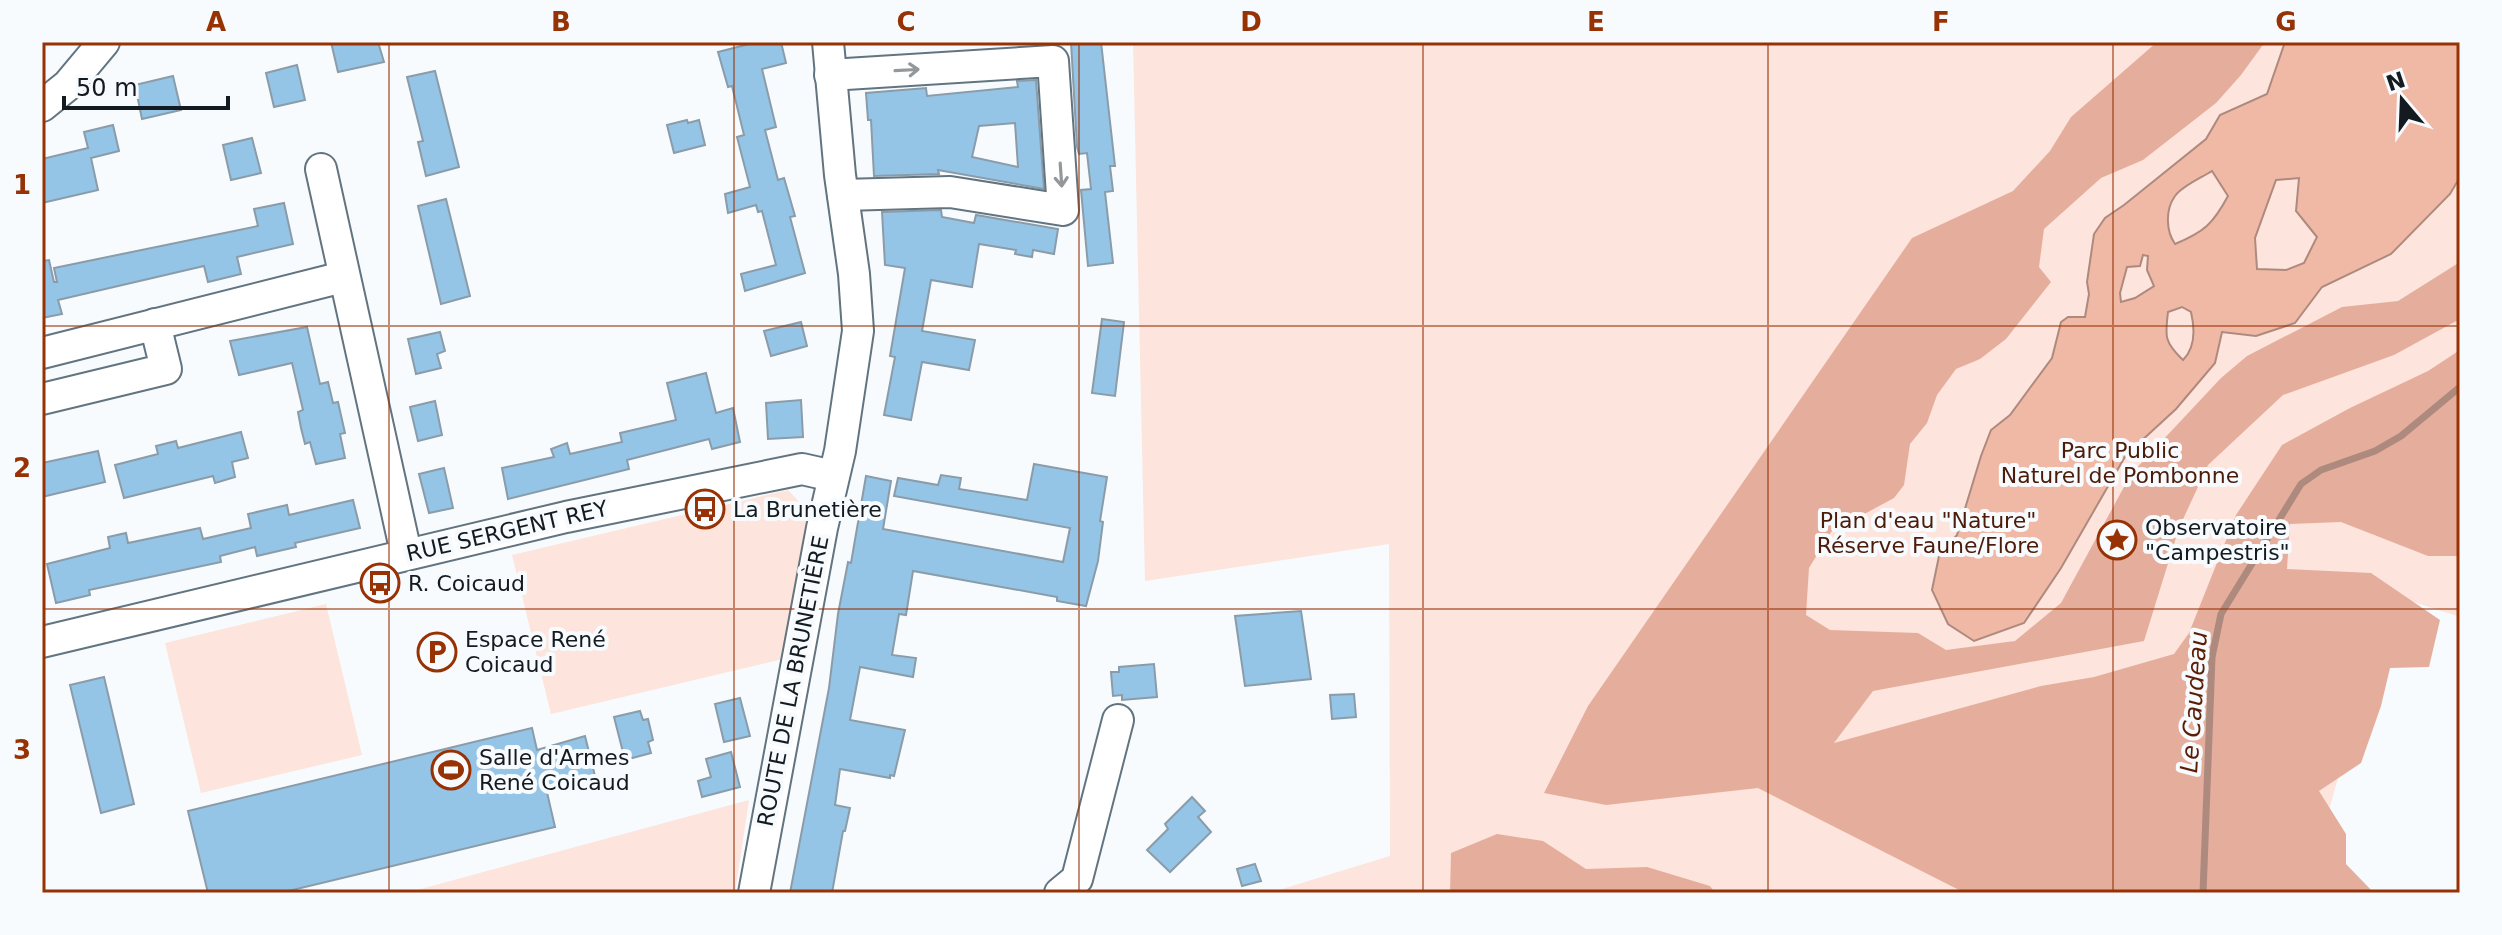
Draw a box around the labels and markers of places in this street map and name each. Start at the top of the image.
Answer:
bus stop icon: La Brunetière [684,488,726,530]
place label: La Brunetière [733,497,882,522]
place label: Observatoire "Campestris" [2145,515,2290,565]
place icon: Observatoire "Campestris" [2096,519,2138,561]
bus stop icon: R. Coicaud [359,562,401,604]
place label: R. Coicaud [408,571,525,596]
place label: Espace René Coicaud [465,627,606,677]
parking icon: Espace René Coicaud [416,631,458,673]
place label: Salle d'Armes René Coicaud [479,745,630,795]
sports icon: Salle d'Armes René Coicaud [430,749,472,791]

